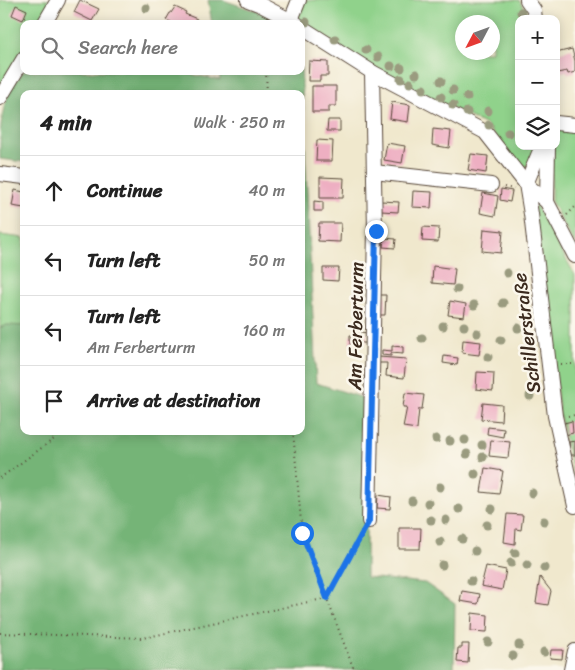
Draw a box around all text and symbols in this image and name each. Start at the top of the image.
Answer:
north arrow [455,15,500,60]
map controls [515,15,560,150]
button: + [515,15,560,60]
search box [20,20,305,75]
text: Search here [78,31,178,64]
icon: search [38,34,66,62]
button: − [515,60,560,105]
text: 4 min [40,104,92,142]
button: layers [515,105,560,150]
text: Walk · 250 m [193,108,285,137]
text: Continue [87,174,163,207]
text: 40 m [248,176,285,205]
icon: ahead [40,177,68,205]
route end [365,220,388,243]
text: Turn left [87,244,160,277]
text: 50 m [249,246,285,275]
icon: left [40,247,68,275]
street label: Am Ferberturm [338,261,373,392]
street label: Schillerstraße [503,271,550,395]
text: Turn left [87,300,160,333]
text: 160 m [242,316,285,345]
icon: left [40,317,68,345]
text: Am Ferberturm [87,333,195,362]
text: Arrive at destination [87,384,260,417]
icon: arrive [40,387,68,415]
route start [291,522,314,545]

